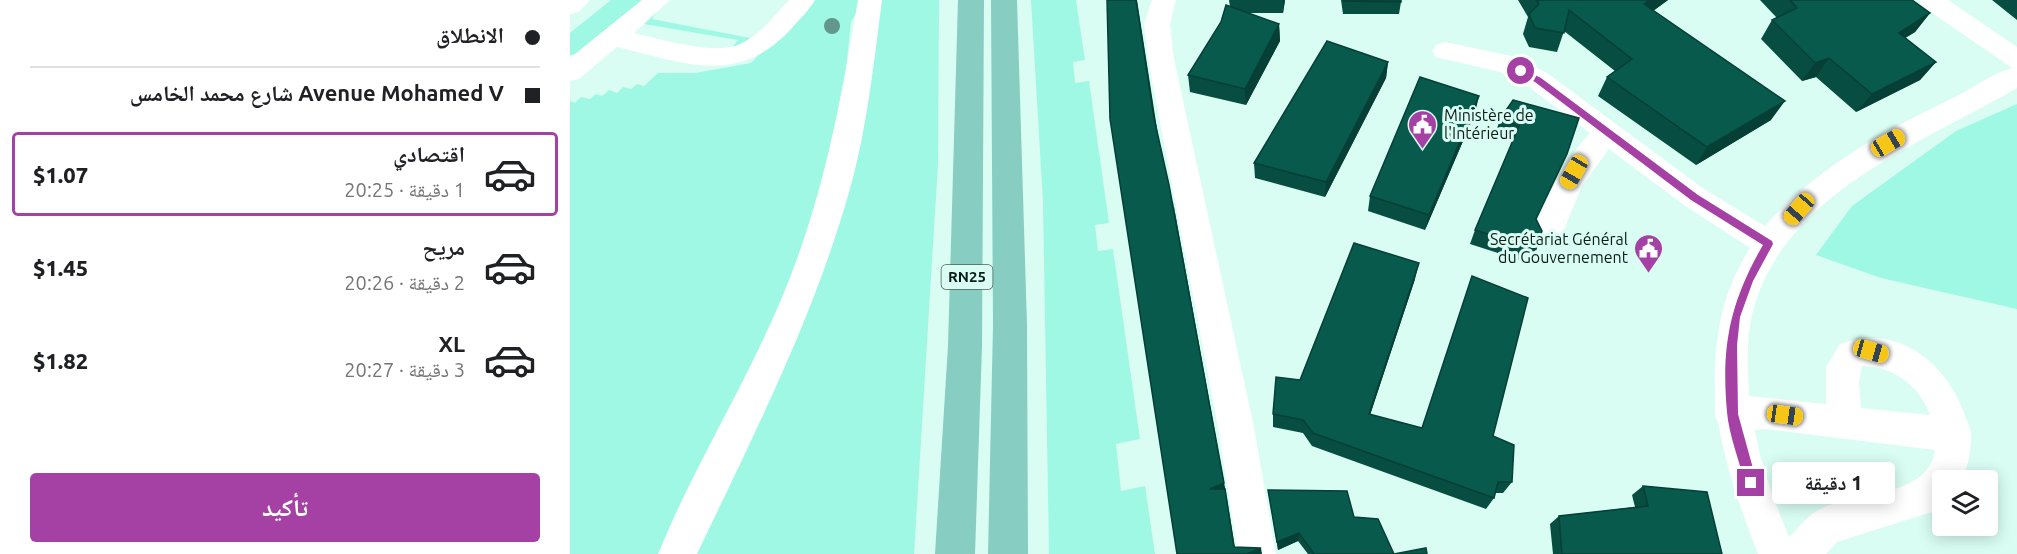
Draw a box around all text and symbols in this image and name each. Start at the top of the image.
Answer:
text: الانطلاق [436,22,504,47]
route start [1507,57,1534,84]
text: Avenue Mohamed V شارع محمد الخامس [130,80,504,105]
place label: Ministère de l'Intérieur [1444,106,1534,142]
public building icon: Ministère de l'Intérieur [1407,108,1439,150]
car [1868,126,1908,160]
text: اقتصادي [393,141,465,166]
icon: car [483,147,537,201]
car [1557,152,1591,192]
text: $1.07 [33,162,88,187]
text: 1 دقيقة · 20:25 [344,178,465,201]
car [1780,190,1818,228]
place label: Secrétariat Général du Gouvernement [1490,230,1629,266]
public building icon: Secrétariat Général du Gouvernement [1633,232,1665,274]
text: مريح [422,234,465,259]
icon: car [483,240,537,294]
text: $1.45 [33,255,88,280]
road number: RN25 [942,265,992,289]
text: 2 دقيقة · 20:26 [344,271,465,294]
text: XL [438,331,465,356]
icon: car [483,333,537,387]
car [1851,337,1891,365]
text: $1.82 [33,348,88,373]
text: 3 دقيقة · 20:27 [344,358,465,381]
car [1766,404,1804,426]
callout: 1 دقيقة [1772,462,1895,504]
route end [1737,469,1764,496]
map controls [1932,470,1998,536]
button: layers [1932,470,1998,536]
text: 1 دقيقة [1804,471,1863,494]
button: تأكيد [30,473,540,542]

